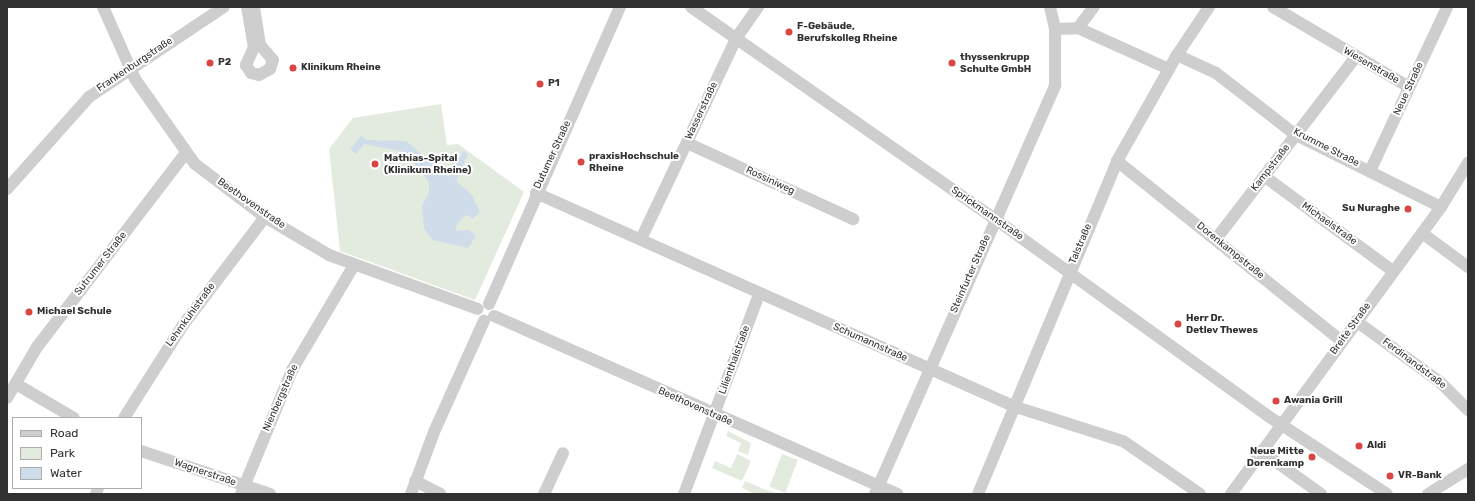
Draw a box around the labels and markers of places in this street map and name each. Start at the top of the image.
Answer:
place label: F-Gebäude, Berufskolleg Rheine [797,20,897,44]
marker: F-Gebäude, Berufskolleg Rheine [784,27,794,37]
place label: thyssenkrupp Schulte GmbH [960,51,1031,74]
place label: P2 [218,57,231,69]
marker: P2 [205,58,215,68]
marker: thyssenkrupp Schulte GmbH [947,58,957,68]
place label: Klinikum Rheine [301,62,381,74]
marker: Klinikum Rheine [288,63,298,73]
place label: P1 [548,78,560,90]
marker: P1 [535,79,545,89]
place label: praxisHochschule Rheine [589,150,679,174]
place label: Mathias-Spital (Klinikum Rheine) [384,152,471,176]
marker: praxisHochschule Rheine [576,157,586,167]
marker: Mathias-Spital (Klinikum Rheine) [369,158,381,170]
place label: Su Nuraghe [1342,203,1400,215]
marker: Su Nuraghe [1403,204,1413,214]
place label: Michael Schule [37,306,112,318]
marker: Michael Schule [24,307,34,317]
place label: Herr Dr. Detlev Thewes [1186,312,1259,336]
marker: Herr Dr. Detlev Thewes [1173,319,1183,329]
place label: Awania Grill [1284,395,1343,407]
marker: Awania Grill [1271,396,1281,406]
place label: Aldi [1367,440,1386,452]
marker: Aldi [1354,441,1364,451]
place label: Neue Mitte Dorenkamp [1247,445,1304,468]
marker: Neue Mitte Dorenkamp [1307,452,1317,462]
place label: VR-Bank [1398,470,1442,482]
marker: VR-Bank [1385,471,1395,481]

